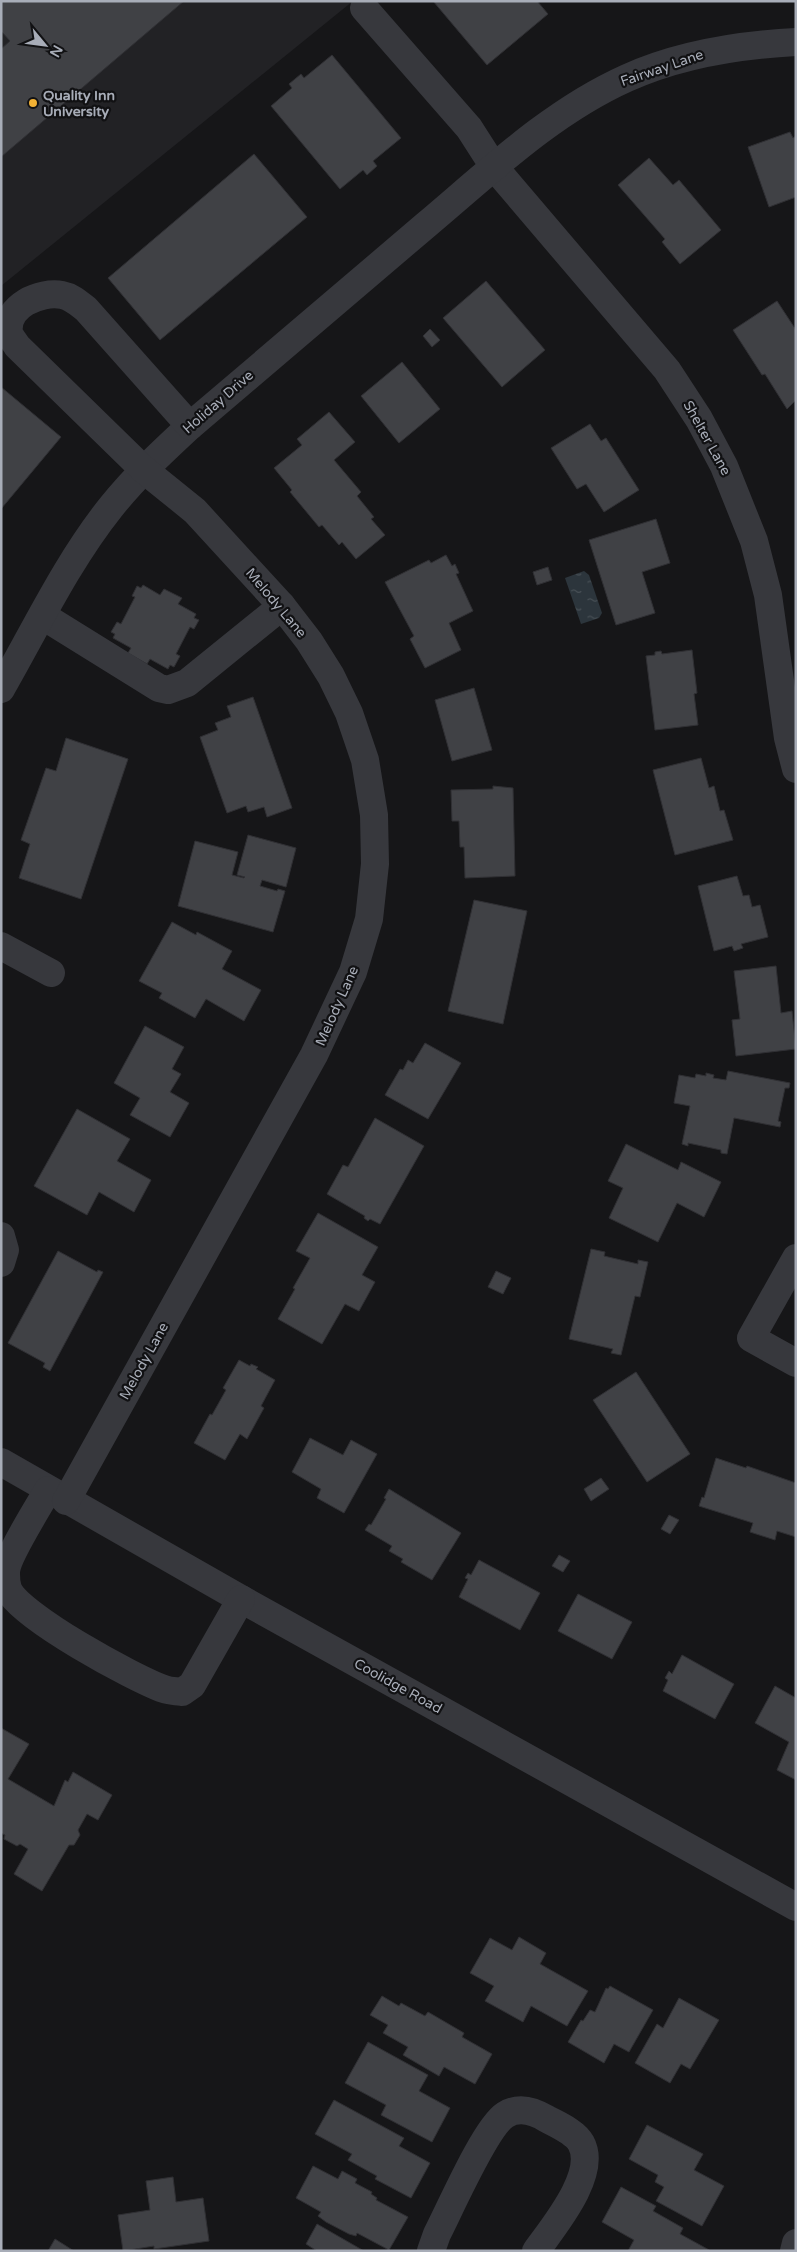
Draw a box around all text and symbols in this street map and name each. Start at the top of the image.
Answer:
north arrow [20,20,70,70]
text: N [46,42,66,60]
street label: Fairway Lane [618,46,706,90]
place label: Quality Inn University [43,87,115,120]
marker: Quality Inn University [27,97,39,109]
street label: Holiday Drive [179,367,257,437]
street label: Shelter Lane [679,398,735,478]
street label: Melody Lane [242,565,310,641]
street label: Melody Lane [312,963,362,1049]
street label: Melody Lane [116,1319,172,1403]
street label: Coolidge Road [351,1655,445,1717]

